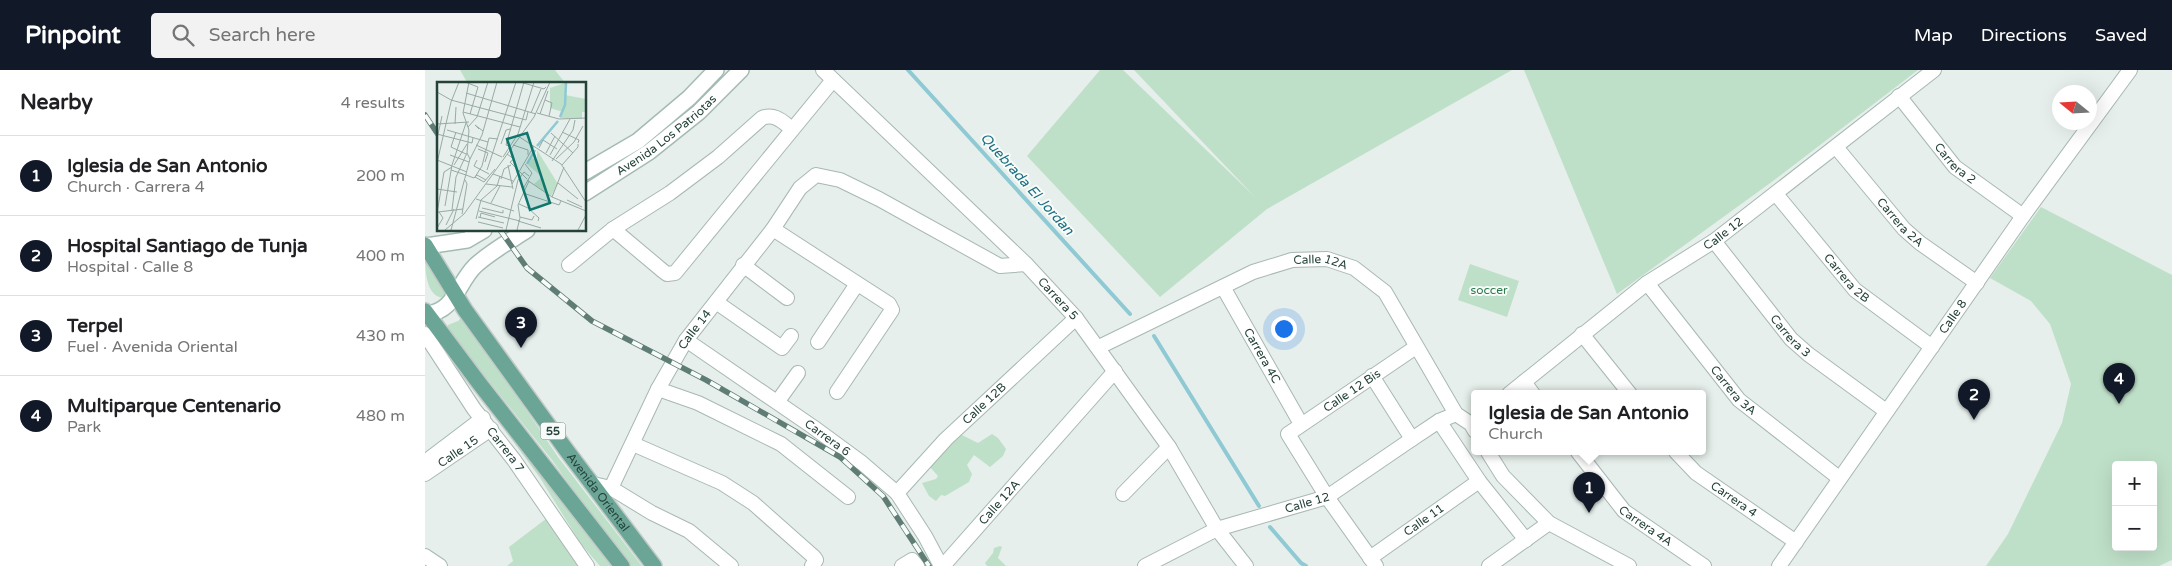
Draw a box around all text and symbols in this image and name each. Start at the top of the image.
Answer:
search box [151,13,501,58]
text: Pinpoint [25,21,121,50]
icon: search [169,21,197,49]
text: Search here [209,24,316,46]
text: Map [1914,24,1953,46]
text: Directions [1981,24,2067,46]
text: Saved [2095,24,2147,46]
inset map [437,82,586,231]
north arrow [2052,85,2097,130]
text: Nearby [20,90,93,115]
street label: Avenida Los Patriotas [613,92,719,178]
text: 4 results [341,93,405,113]
water label: Quebrada El Jordan [977,129,1078,239]
street label: Carrera 2 [1932,140,1979,187]
text: Iglesia de San Antonio [67,155,268,177]
text: 1 [31,166,41,186]
text: 200 m [356,166,405,186]
text: Church · Carrera 4 [67,177,205,197]
street label: Carrera 2A [1874,195,1926,250]
street label: Calle 12 [1701,214,1746,253]
text: Hospital Santiago de Tunja [67,235,308,257]
text: 2 [31,246,41,266]
text: 400 m [356,246,405,266]
street label: Carrera 2B [1821,251,1872,305]
street label: Calle 12A [1293,252,1350,272]
text: Hospital · Calle 8 [67,257,193,277]
street label: Carrera 5 [1035,274,1081,323]
park label: soccer [1470,283,1508,297]
street label: Calle 8 [1936,297,1970,336]
pin: 3 [505,307,537,348]
street label: Calle 14 [675,307,714,352]
street label: Carrera 3 [1768,312,1814,360]
text: Terpel [67,315,123,337]
your location [1271,316,1297,342]
text: 3 [31,326,41,346]
text: 430 m [356,326,405,346]
street label: Carrera 4C [1241,326,1283,386]
text: Fuel · Avenida Oriental [67,337,238,357]
street label: Carrera 3A [1708,363,1759,418]
pin: 4 [2103,363,2135,404]
street label: Calle 12 Bis [1321,366,1383,415]
pin: 2 [1958,379,1990,420]
street label: Calle 12B [959,380,1009,427]
popup [1471,390,1706,455]
text: Multiparque Centenario [67,395,281,417]
text: Iglesia de San Antonio [1488,402,1689,424]
text: 4 [31,406,41,426]
text: 480 m [356,406,405,426]
street label: Carrera 6 [802,416,853,459]
text: Park [67,417,101,437]
road number: 55 [541,422,565,440]
street label: Carrera 7 [484,424,527,475]
text: Church [1488,424,1543,444]
street label: Calle 15 [435,433,481,470]
street label: Avenida Oriental [564,450,632,534]
map controls [2112,461,2157,551]
button: + [2112,461,2157,506]
pin: 1 [1573,472,1605,513]
street label: Calle 12A [976,477,1023,528]
street label: Carrera 4 [1708,478,1760,520]
street label: Calle 12 [1283,490,1331,516]
street label: Calle 11 [1401,501,1447,539]
street label: Carrera 4A [1616,503,1675,549]
button: − [2112,506,2157,551]

